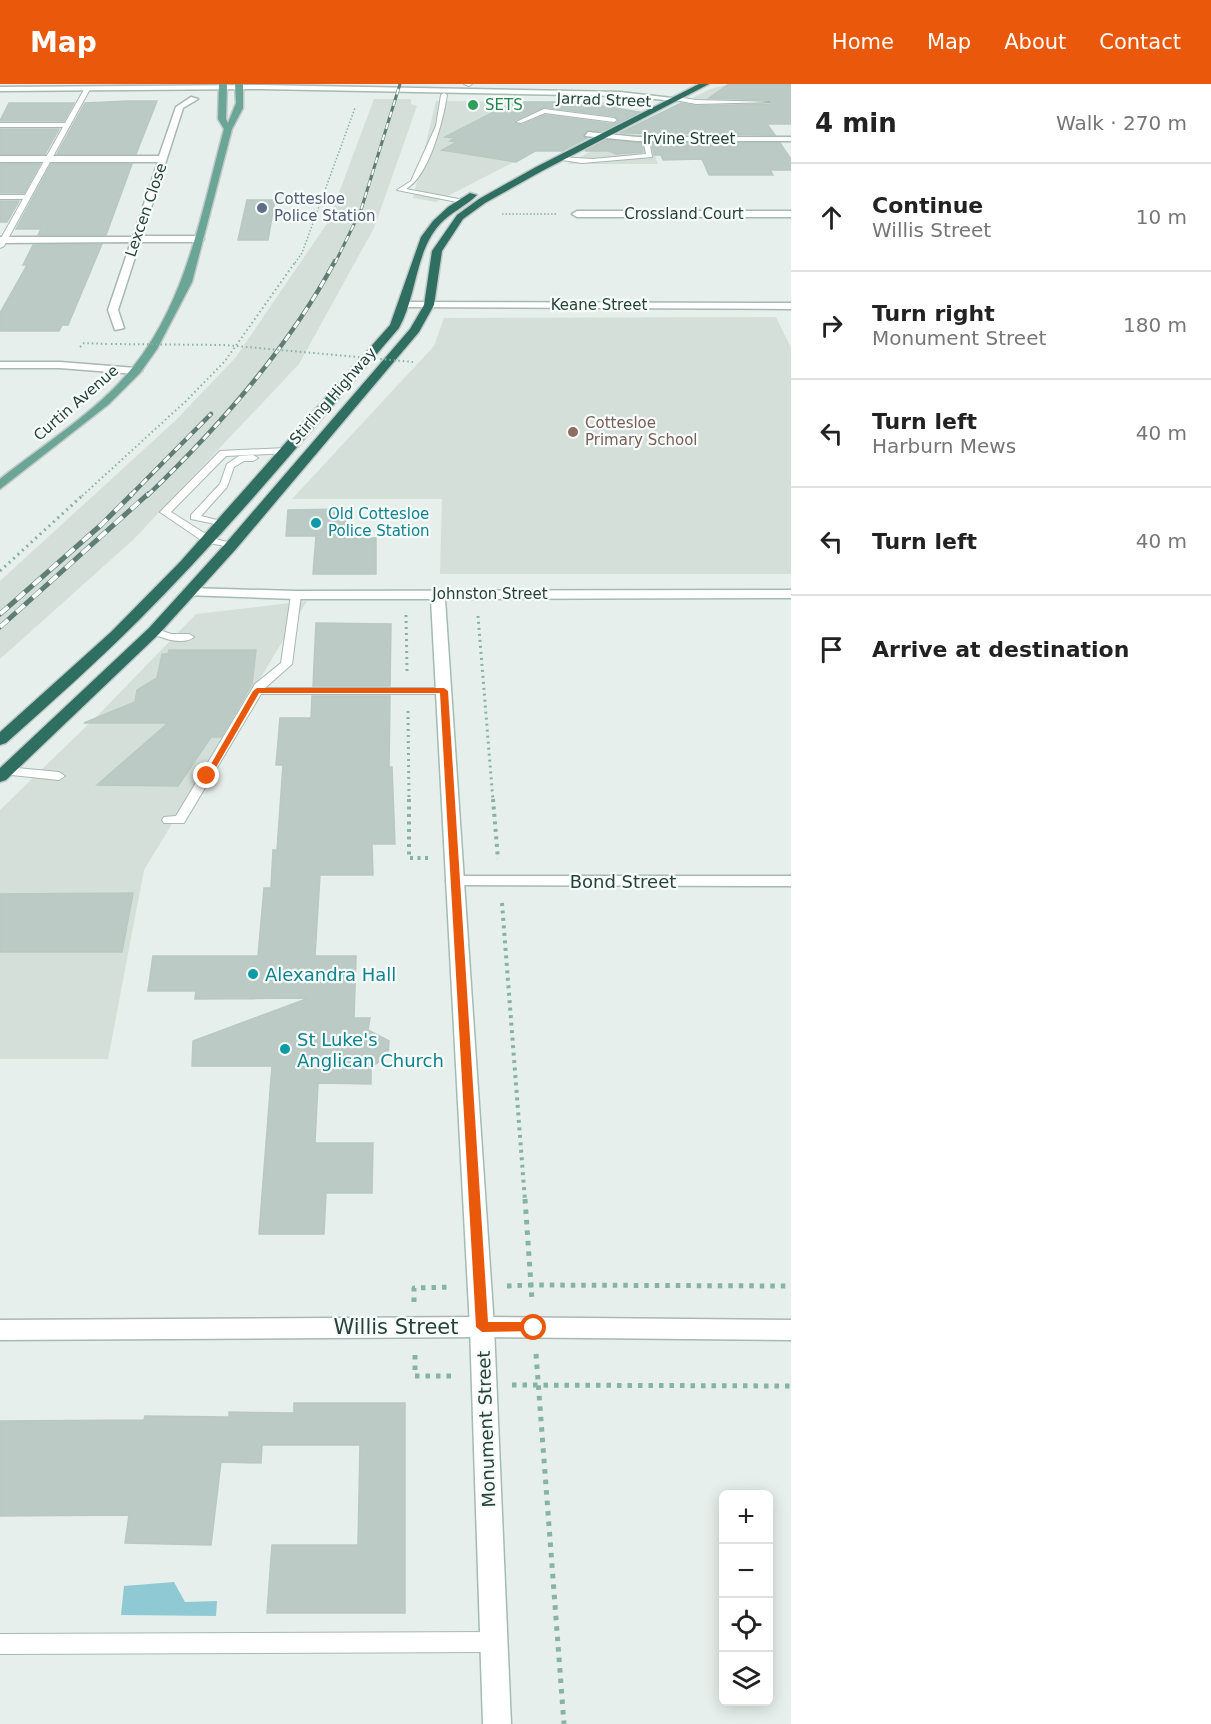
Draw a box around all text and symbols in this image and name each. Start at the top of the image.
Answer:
text: Map [30,26,97,59]
text: Home [832,30,894,54]
text: Map [927,30,971,54]
text: About [1004,30,1066,54]
text: Contact [1099,30,1181,54]
street label: Jarrad Street [555,89,652,111]
place label: SETS [485,96,523,114]
marker: SETS [466,98,480,112]
text: 4 min [815,108,897,138]
text: Walk · 270 m [1056,111,1187,135]
street label: Irvine Street [643,130,735,148]
street label: Lexcen Close [121,161,171,259]
place label: Cottesloe Police Station [274,190,376,225]
text: Continue [872,193,983,218]
marker: Cottesloe Police Station [255,201,269,215]
icon: ahead [815,201,848,234]
street label: Crossland Court [624,205,744,223]
text: 10 m [1136,205,1187,229]
text: Willis Street [872,218,991,242]
street label: Keane Street [551,296,647,314]
text: Turn right [872,301,995,326]
icon: right [815,309,848,342]
text: 180 m [1123,313,1187,337]
text: Monument Street [872,326,1046,350]
street label: Stirling Highway [286,344,380,448]
street label: Curtin Avenue [30,361,122,445]
text: Turn left [872,409,977,434]
place label: Cottesloe Primary School [585,414,698,449]
icon: left [815,417,848,450]
text: 40 m [1136,421,1187,445]
marker: Cottesloe Primary School [566,425,580,439]
text: Harburn Mews [872,434,1016,458]
place label: Old Cottesloe Police Station [328,505,430,540]
marker: Old Cottesloe Police Station [309,516,323,530]
icon: left [815,525,848,558]
text: Turn left [872,529,977,554]
text: 40 m [1136,529,1187,553]
street label: Johnston Street [431,585,548,603]
icon: arrive [815,633,848,666]
text: Arrive at destination [872,637,1129,662]
route end [193,762,219,788]
street label: Bond Street [570,871,676,892]
place label: Alexandra Hall [265,964,396,985]
marker: Alexandra Hall [246,967,260,981]
place label: St Luke's Anglican Church [297,1029,444,1071]
marker: St Luke's Anglican Church [278,1042,292,1056]
route start [520,1314,546,1340]
street label: Willis Street [333,1315,459,1339]
street label: Monument Street [473,1350,499,1508]
map controls [719,1490,773,1706]
button: + [719,1490,773,1544]
button: − [719,1544,773,1598]
button: locate [719,1598,773,1652]
button: layers [719,1652,773,1706]

